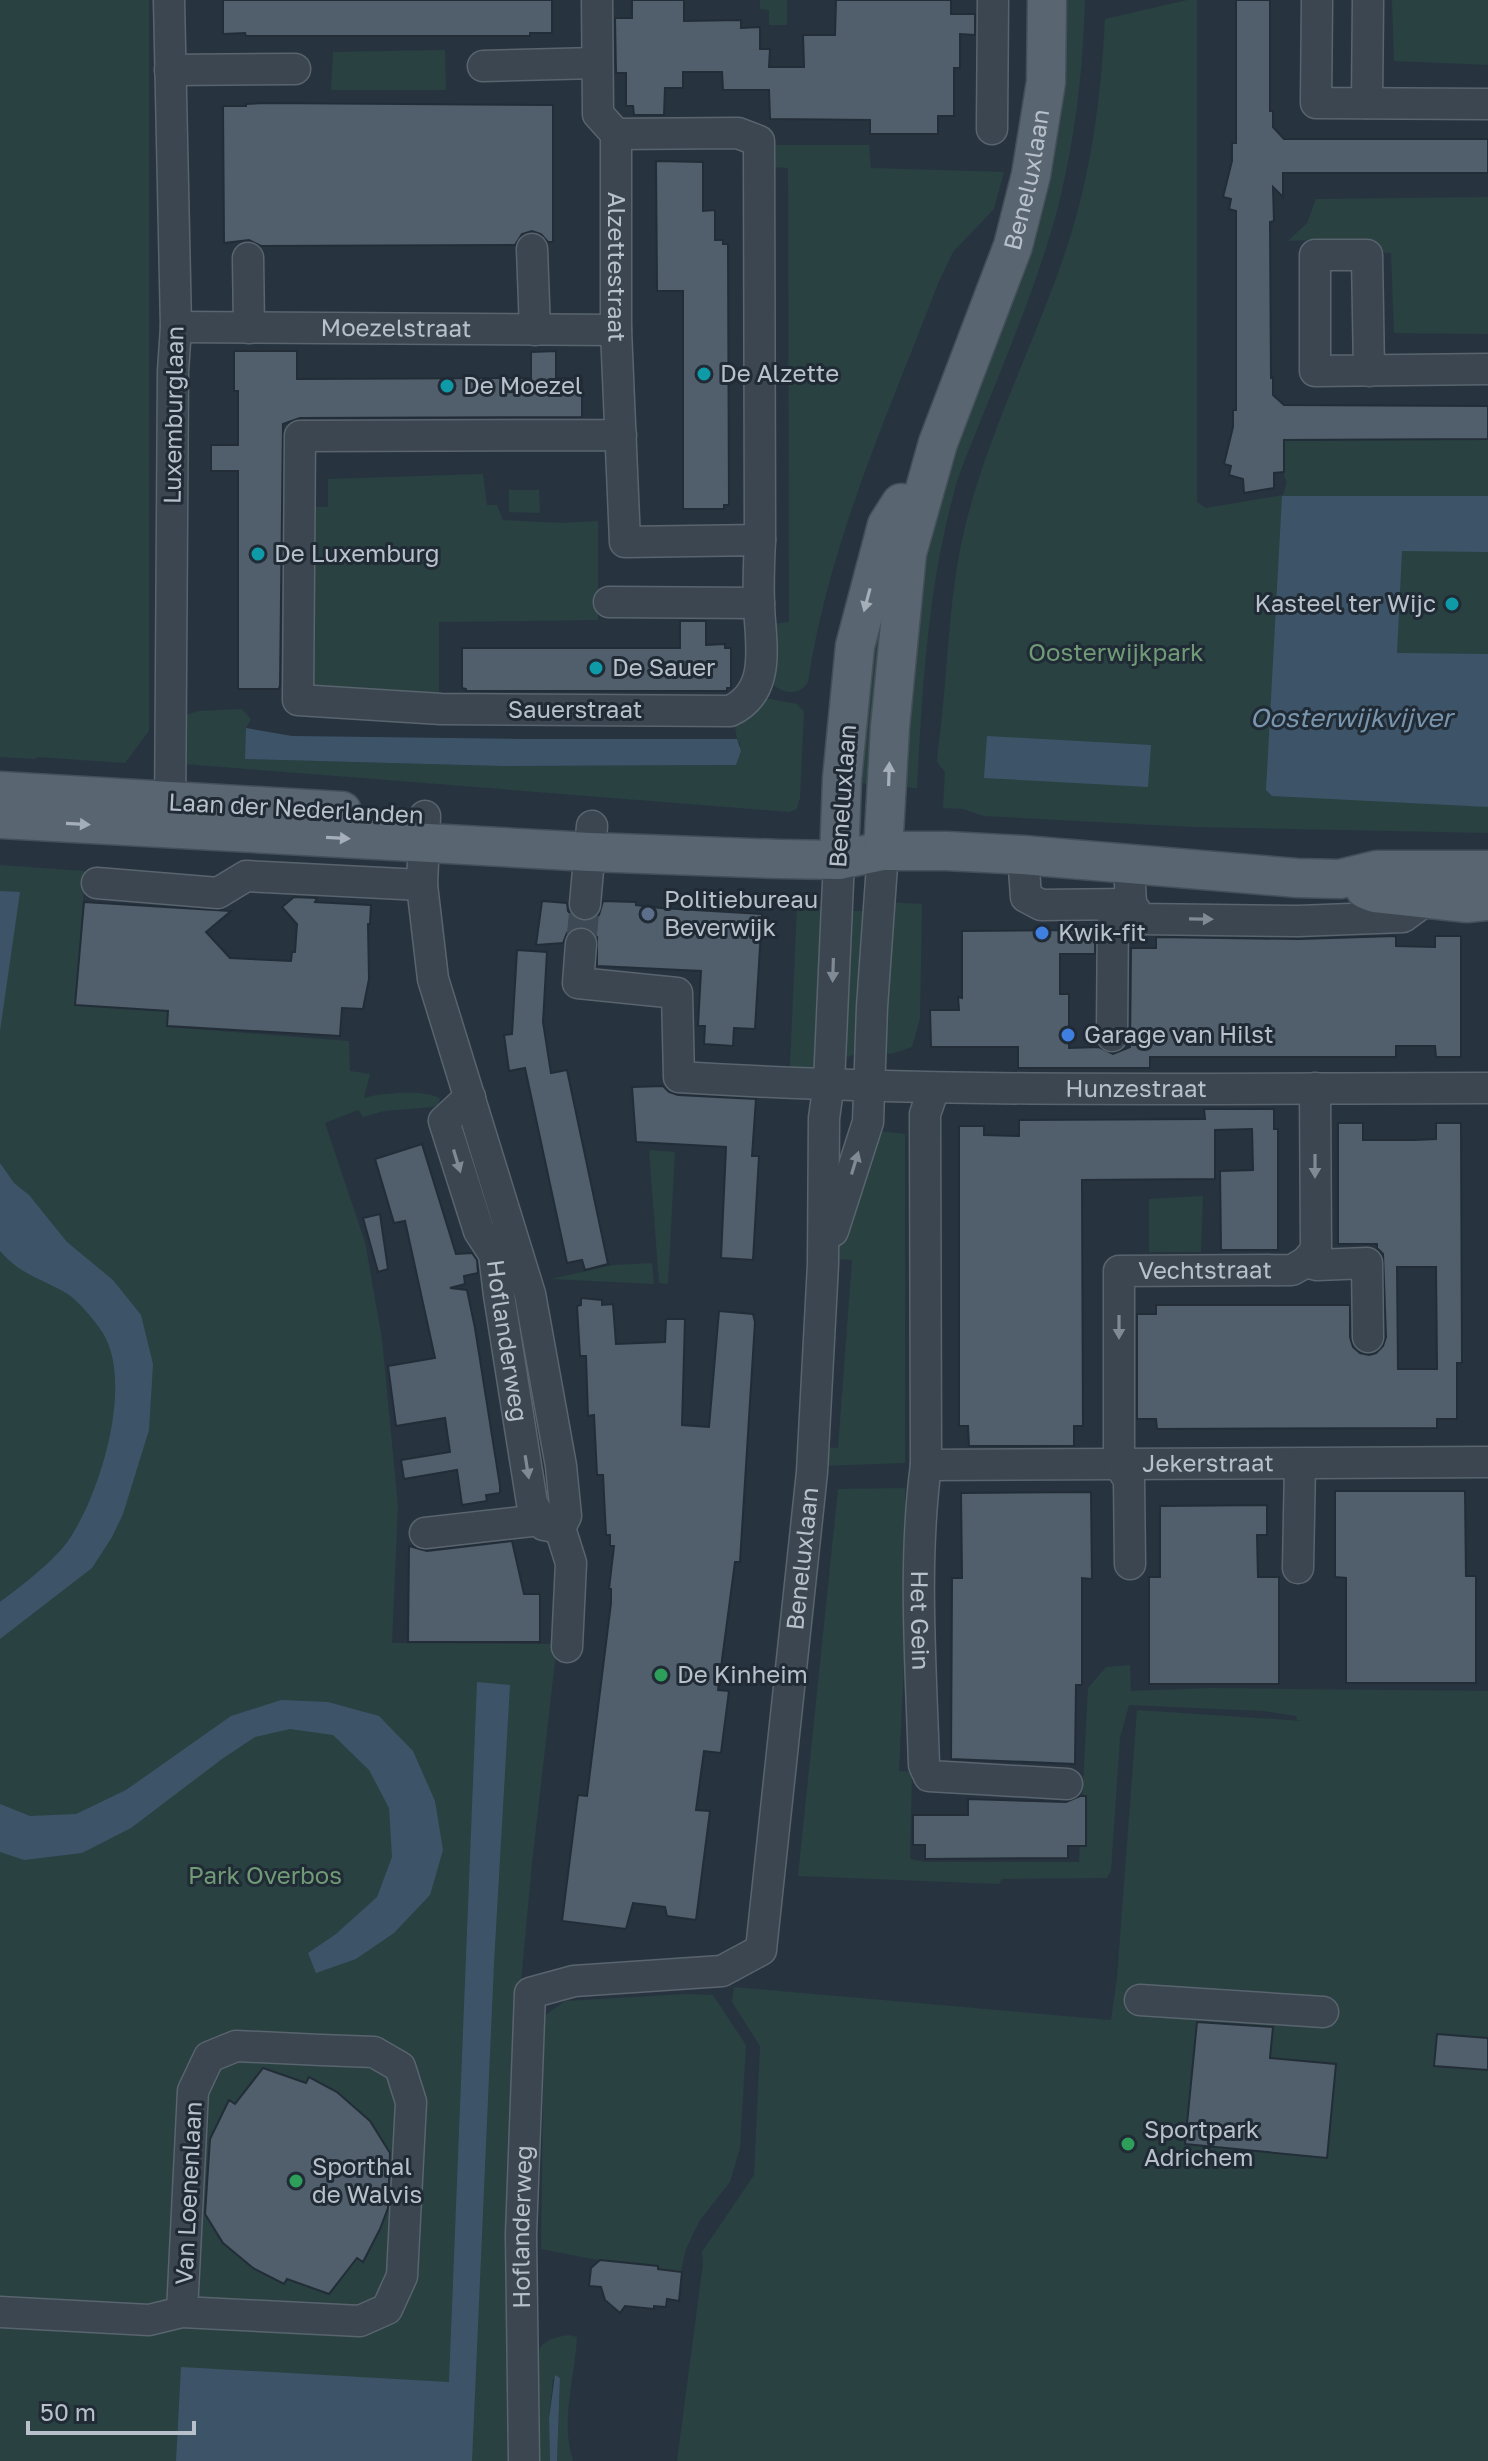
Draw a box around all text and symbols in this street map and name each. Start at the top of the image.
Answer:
street label: Beneluxlaan [997,107,1054,253]
street label: Alzettestraat [603,192,633,343]
street label: Moezelstraat [321,312,472,342]
street label: Luxemburglaan [156,326,189,504]
place label: De Alzette [720,358,839,387]
marker: De Alzette [695,365,713,383]
place label: De Moezel [463,370,583,399]
marker: De Moezel [438,377,456,395]
place label: De Luxemburg [274,538,439,567]
marker: De Luxemburg [249,545,267,563]
one-way arrow [861,588,873,613]
place label: Kasteel ter Wijc [1254,588,1436,617]
marker: Kasteel ter Wijc [1443,595,1461,613]
park label: Oosterwijkpark [1028,637,1204,666]
place label: De Sauer [612,652,715,681]
marker: De Sauer [587,659,605,677]
street label: Sauerstraat [508,694,642,723]
water label: Oosterwijkvijver [1250,702,1456,733]
street label: Beneluxlaan [822,723,861,869]
one-way arrow [882,761,895,786]
street label: Laan der Nederlanden [168,786,424,829]
one-way arrow [66,818,91,831]
one-way arrow [325,831,351,844]
place label: Politiebureau Beverwijk [664,884,818,941]
marker: Politiebureau Beverwijk [639,905,657,923]
one-way arrow [1189,913,1214,925]
place label: Kwik-fit [1058,917,1146,946]
marker: Kwik-fit [1033,924,1051,942]
one-way arrow [827,958,840,983]
place label: Garage van Hilst [1084,1019,1274,1048]
marker: Garage van Hilst [1059,1026,1077,1044]
street label: Hunzestraat [1065,1073,1207,1102]
one-way arrow [451,1150,464,1174]
one-way arrow [849,1150,861,1174]
one-way arrow [1309,1154,1322,1179]
street label: Vechtstraat [1138,1254,1272,1284]
street label: Hoflanderweg [482,1258,535,1424]
one-way arrow [1113,1315,1125,1340]
street label: Jekerstraat [1142,1447,1274,1477]
one-way arrow [521,1455,534,1480]
street label: Beneluxlaan [779,1486,823,1631]
street label: Het Gein [906,1570,936,1671]
place label: De Kinheim [677,1659,808,1688]
marker: De Kinheim [652,1666,670,1684]
park label: Park Overbos [188,1860,342,1889]
street label: Van Loenenlaan [168,2100,207,2285]
place label: Sportpark Adrichem [1144,2114,1259,2171]
marker: Sportpark Adrichem [1119,2135,1137,2153]
street label: Hoflanderweg [505,2145,537,2309]
place label: Sporthal de Walvis [312,2151,422,2208]
marker: Sporthal de Walvis [287,2172,305,2190]
scale bar [28,2385,194,2435]
text: 50 m [40,2397,96,2426]

